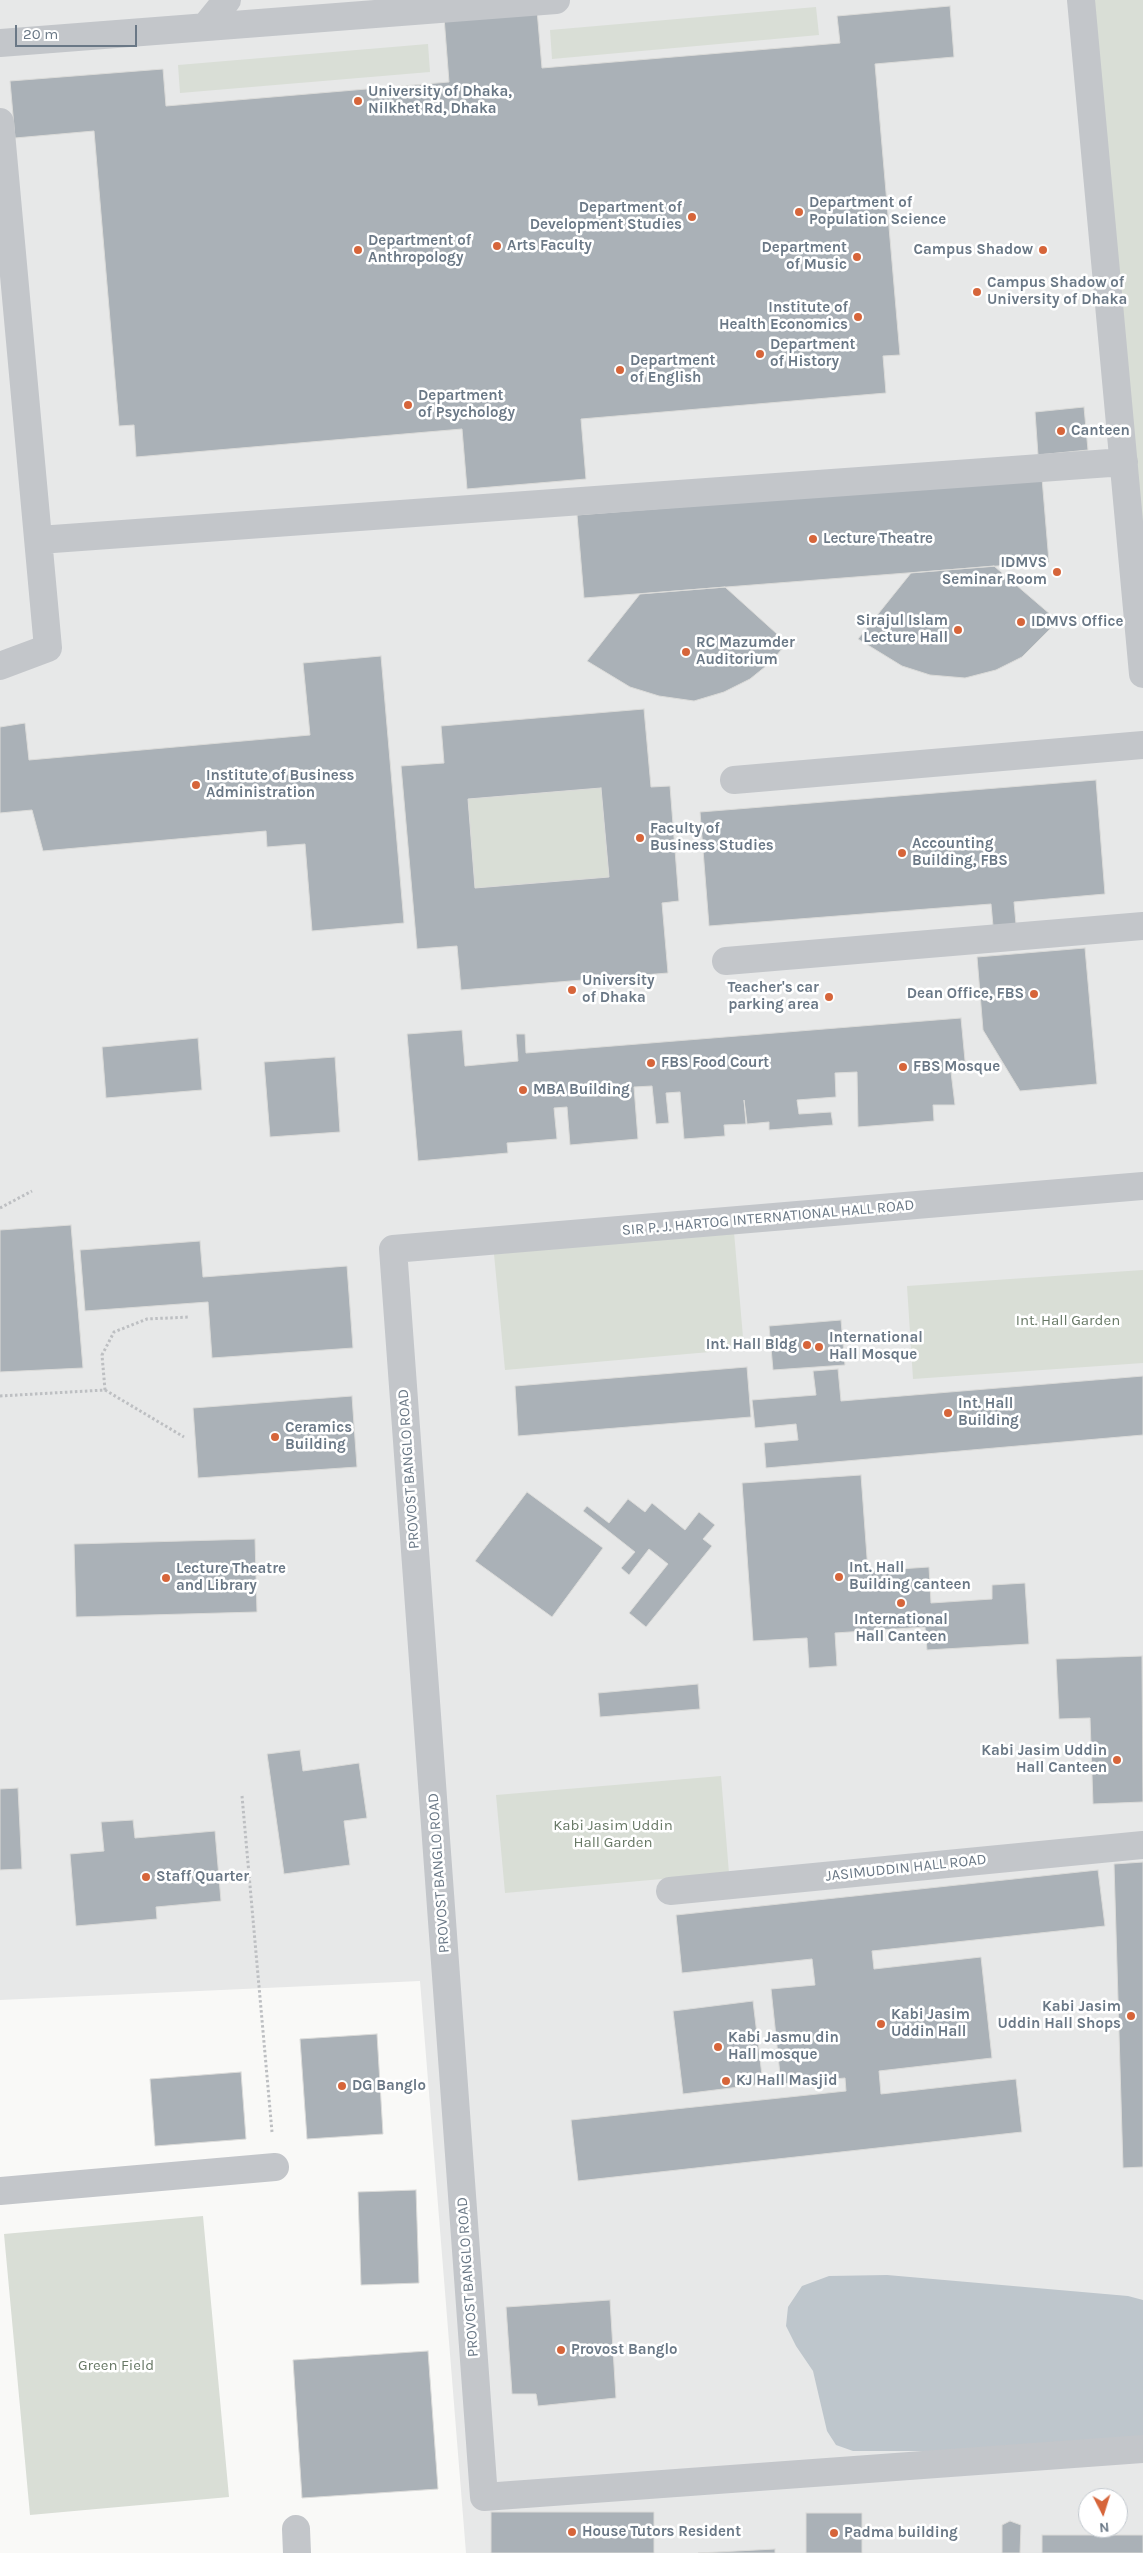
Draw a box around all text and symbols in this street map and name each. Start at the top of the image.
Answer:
scale bar [18,15,140,47]
text: 20 m [23,25,58,43]
place label: University of Dhaka, Nilkhet Rd, Dhaka [368,83,512,118]
marker: University of Dhaka, Nilkhet Rd, Dhaka [352,95,364,107]
place label: Department of Population Science [809,194,946,229]
place label: Department of Development Studies [530,199,682,234]
marker: Department of Population Science [793,206,805,218]
marker: Department of Development Studies [686,211,698,223]
place label: Department of Anthropology [368,232,471,267]
place label: Arts Faculty [507,237,592,255]
place label: Department of Music [762,239,847,274]
marker: Arts Faculty [491,240,503,252]
place label: Campus Shadow [913,241,1033,259]
marker: Department of Anthropology [352,244,364,256]
marker: Campus Shadow [1037,244,1049,256]
marker: Department of Music [851,251,863,263]
place label: Campus Shadow of University of Dhaka [987,274,1127,309]
marker: Campus Shadow of University of Dhaka [971,286,983,298]
place label: Institute of Health Economics [719,299,848,334]
marker: Institute of Health Economics [852,311,864,323]
place label: Department of History [770,336,855,371]
marker: Department of History [754,348,766,360]
place label: Department of English [630,352,715,387]
marker: Department of English [614,364,626,376]
place label: Department of Psychology [418,387,515,422]
marker: Department of Psychology [402,399,414,411]
place label: Canteen [1071,422,1130,440]
marker: Canteen [1055,425,1067,437]
place label: Lecture Theatre [823,530,933,548]
marker: Lecture Theatre [807,533,819,545]
place label: IDMVS Seminar Room [942,554,1047,589]
marker: IDMVS Seminar Room [1051,566,1063,578]
place label: Sirajul Islam Lecture Hall [856,612,948,647]
place label: IDMVS Office [1031,613,1123,631]
marker: IDMVS Office [1015,616,1027,628]
marker: Sirajul Islam Lecture Hall [952,624,964,636]
place label: RC Mazumder Auditorium [696,634,795,669]
marker: RC Mazumder Auditorium [680,646,692,658]
place label: Institute of Business Administration [206,767,355,802]
marker: Institute of Business Administration [190,779,202,791]
place label: Faculty of Business Studies [650,820,774,855]
marker: Faculty of Business Studies [634,832,646,844]
place label: Accounting Building, FBS [912,835,1008,870]
marker: Accounting Building, FBS [896,847,908,859]
place label: University of Dhaka [582,972,655,1007]
place label: Teacher's car parking area [727,979,819,1014]
marker: University of Dhaka [566,984,578,996]
place label: Dean Office, FBS [907,985,1024,1003]
marker: Dean Office, FBS [1028,988,1040,1000]
marker: Teacher's car parking area [823,991,835,1003]
place label: FBS Food Court [661,1054,769,1072]
marker: FBS Food Court [645,1057,657,1069]
place label: FBS Mosque [913,1058,1000,1076]
marker: FBS Mosque [897,1061,909,1073]
place label: MBA Building [533,1081,630,1099]
marker: MBA Building [517,1084,529,1096]
street label: SIR P. J. HARTOG INTERNATIONAL HALL ROAD [621,1196,915,1240]
park label: Int. Hall Garden [1016,1312,1120,1330]
place label: International Hall Mosque [829,1329,923,1364]
place label: Int. Hall Bldg [706,1336,797,1354]
marker: Int. Hall Bldg [801,1339,813,1351]
marker: International Hall Mosque [813,1341,825,1353]
street label: PROVOST BANGLO ROAD [394,1388,424,1550]
place label: Int. Hall Building [958,1395,1019,1430]
marker: Int. Hall Building [942,1407,954,1419]
place label: Ceramics Building [285,1419,352,1454]
marker: Ceramics Building [269,1431,281,1443]
place label: Int. Hall Building canteen [849,1559,971,1594]
place label: Lecture Theatre and Library [176,1560,286,1595]
marker: Int. Hall Building canteen [833,1571,845,1583]
marker: Lecture Theatre and Library [160,1572,172,1584]
marker: International Hall Canteen [895,1597,907,1609]
place label: International Hall Canteen [854,1611,948,1646]
place label: Kabi Jasim Uddin Hall Canteen [981,1742,1107,1777]
marker: Kabi Jasim Uddin Hall Canteen [1111,1754,1123,1766]
street label: PROVOST BANGLO ROAD [424,1792,454,1954]
park label: Kabi Jasim Uddin Hall Garden [553,1817,673,1852]
street label: JASIMUDDIN HALL ROAD [825,1851,987,1885]
place label: Staff Quarter [156,1868,249,1886]
marker: Staff Quarter [140,1871,152,1883]
place label: Kabi Jasim Uddin Hall Shops [997,1998,1121,2033]
place label: Kabi Jasim Uddin Hall [891,2006,970,2041]
marker: Kabi Jasim Uddin Hall Shops [1125,2010,1137,2022]
marker: Kabi Jasim Uddin Hall [875,2018,887,2030]
place label: Kabi Jasmu din Hall mosque [728,2029,839,2064]
marker: Kabi Jasmu din Hall mosque [712,2041,724,2053]
place label: KJ Hall Masjid [736,2072,838,2090]
marker: KJ Hall Masjid [720,2075,732,2087]
place label: DG Banglo [352,2077,426,2095]
marker: DG Banglo [336,2080,348,2092]
street label: PROVOST BANGLO ROAD [453,2196,483,2358]
place label: Provost Banglo [571,2341,678,2359]
marker: Provost Banglo [555,2344,567,2356]
park label: Green Field [78,2357,154,2375]
north arrow [1078,2488,1128,2538]
text: N [1099,2519,1110,2536]
place label: House Tutors Resident [582,2523,741,2541]
place label: Padma building [844,2524,958,2542]
marker: House Tutors Resident [566,2526,578,2538]
marker: Padma building [828,2527,840,2539]

